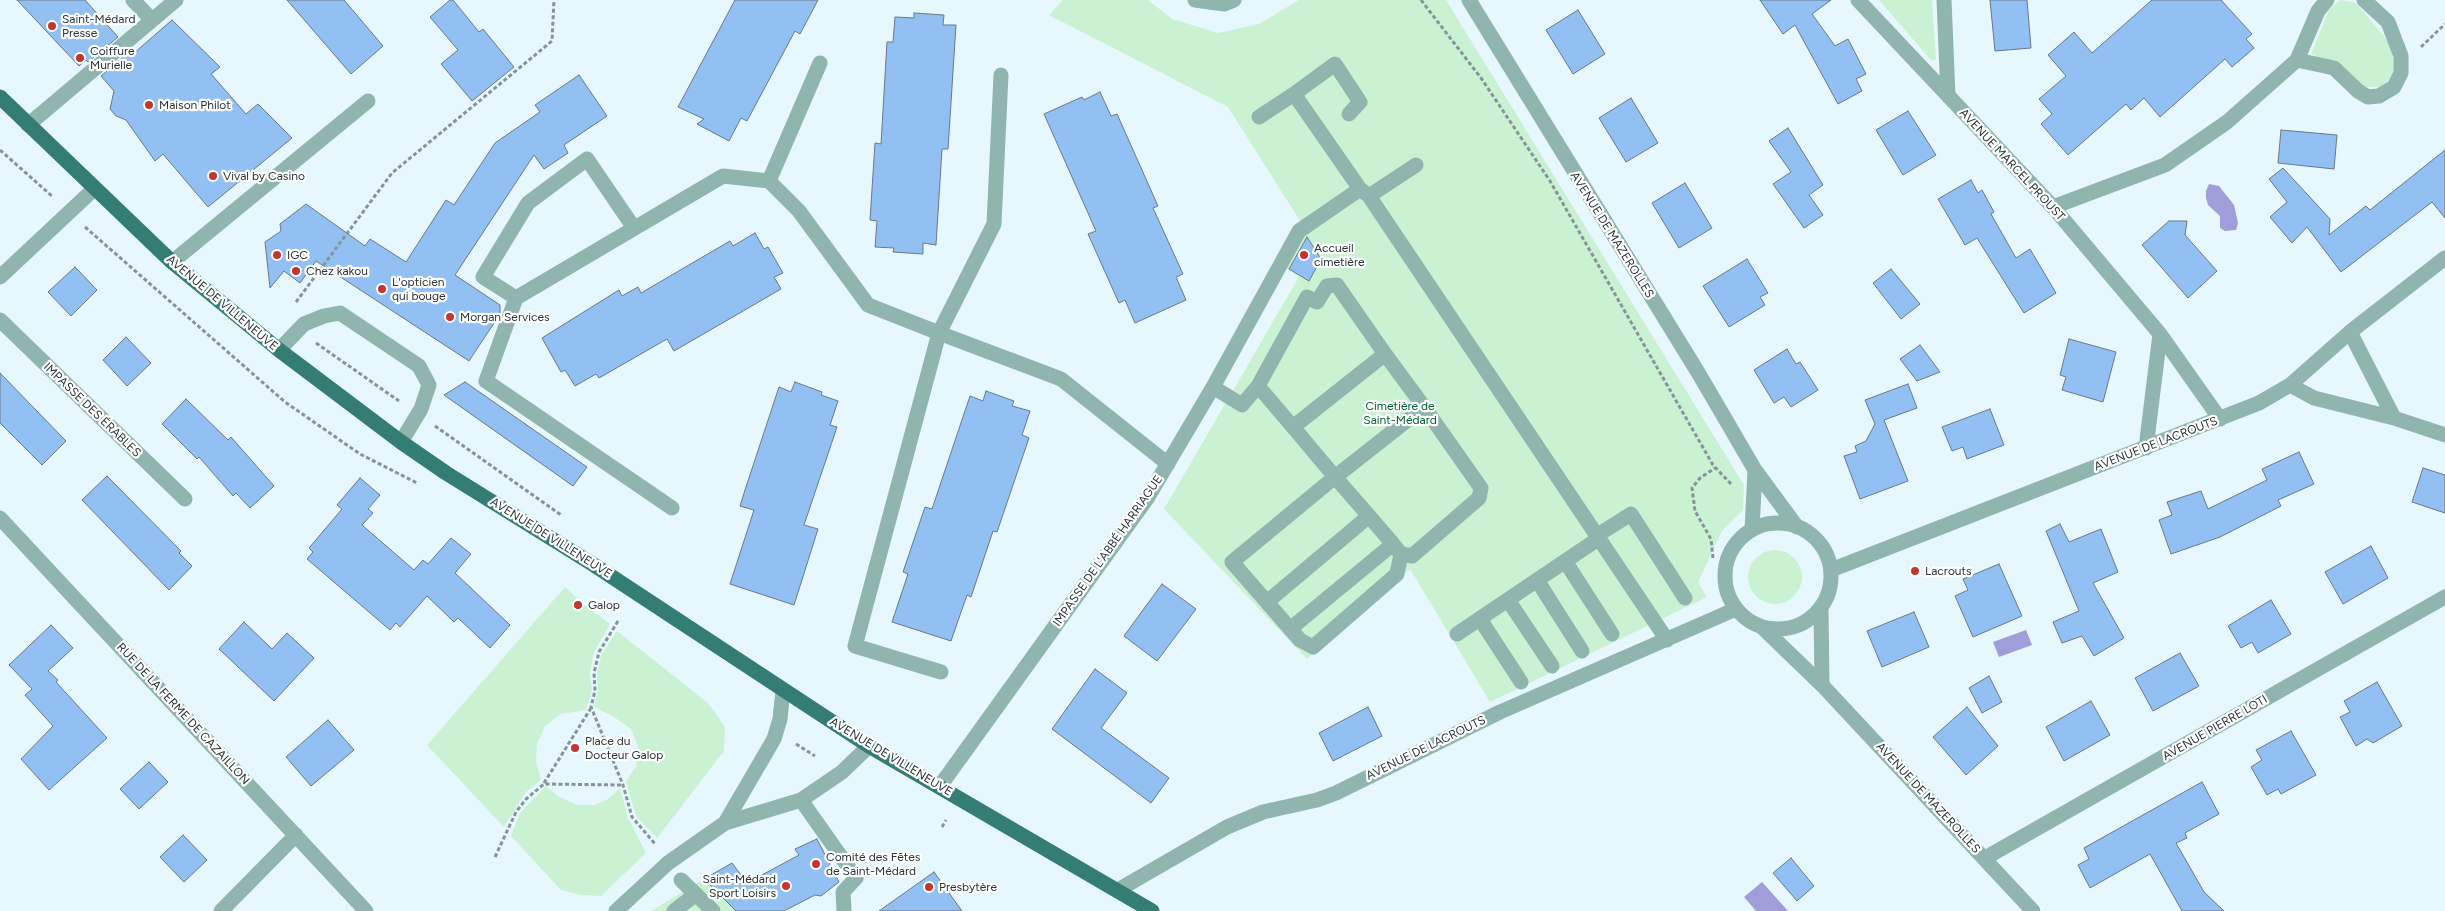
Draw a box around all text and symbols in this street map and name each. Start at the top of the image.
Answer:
place label: Saint-Médard Presse [62,12,135,40]
marker: Saint-Médard Presse [46,20,58,32]
place label: Coiffure Murielle [90,44,135,72]
marker: Coiffure Murielle [74,52,86,64]
place label: Maison Philot [159,98,231,112]
marker: Maison Philot [143,99,155,111]
street label: AVENUE MARCEL PROUST [1956,106,2068,224]
place label: Vival by Casino [223,169,305,183]
street label: AVENUE DE MAZEROLLES [1567,169,1657,301]
marker: Vival by Casino [207,170,219,182]
place label: Accueil cimetière [1314,241,1365,269]
place label: IGC [287,248,308,262]
marker: IGC [271,249,283,261]
marker: Accueil cimetière [1298,249,1310,261]
street label: AVENUE DE VILLENEUVE [164,252,280,354]
place label: Chez kakou [306,264,368,278]
marker: Chez kakou [290,265,302,277]
place label: L'opticien qui bouge [392,275,446,303]
marker: L'opticien qui bouge [376,283,388,295]
place label: Morgan Services [460,310,550,324]
marker: Morgan Services [444,311,456,323]
street label: IMPASSE DES ÉRABLES [40,360,144,460]
park label: Cimetière de Saint-Médard [1363,399,1437,427]
street label: AVENUE DE LACROUTS [2092,414,2220,474]
street label: IMPASSE DE L'ABBÉ HARRIAGUE [1050,473,1166,629]
street label: AVENUE DE VILLENEUVE [488,495,614,581]
place label: Lacrouts [1925,564,1972,578]
marker: Lacrouts [1909,565,1921,577]
place label: Galop [588,598,620,612]
marker: Galop [572,599,584,611]
street label: RUE DE LA FERME DE CAZAILLON [114,640,252,788]
street label: AVENUE PIERRE LOTI [2160,692,2270,764]
street label: AVENUE DE LACROUTS [1364,713,1488,783]
street label: AVENUE DE VILLENEUVE [827,715,955,799]
place label: Place du Docteur Galop [585,734,663,762]
street label: AVENUE DE MAZEROLLES [1873,740,1983,856]
marker: Place du Docteur Galop [569,742,581,754]
place label: Comité des Fêtes de Saint-Médard [826,850,920,878]
marker: Comité des Fêtes de Saint-Médard [810,858,822,870]
place label: Saint-Médard Sport Loisirs [703,872,776,900]
marker: Saint-Médard Sport Loisirs [780,880,792,892]
place label: Presbytère [939,880,997,894]
marker: Presbytère [923,881,935,893]

